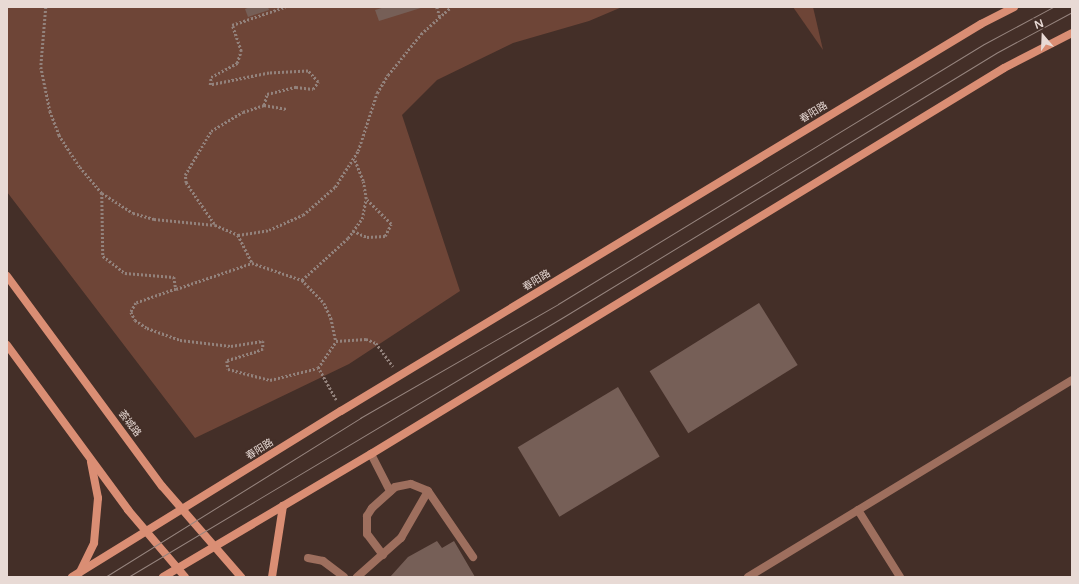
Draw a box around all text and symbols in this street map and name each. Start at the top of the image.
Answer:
north arrow [1023,16,1063,56]
text: N [1033,17,1045,32]
street label: 春阳路 [798,100,830,126]
street label: 春阳路 [521,268,553,294]
street label: 荟城路 [115,408,143,440]
street label: 春阳路 [244,437,276,463]

